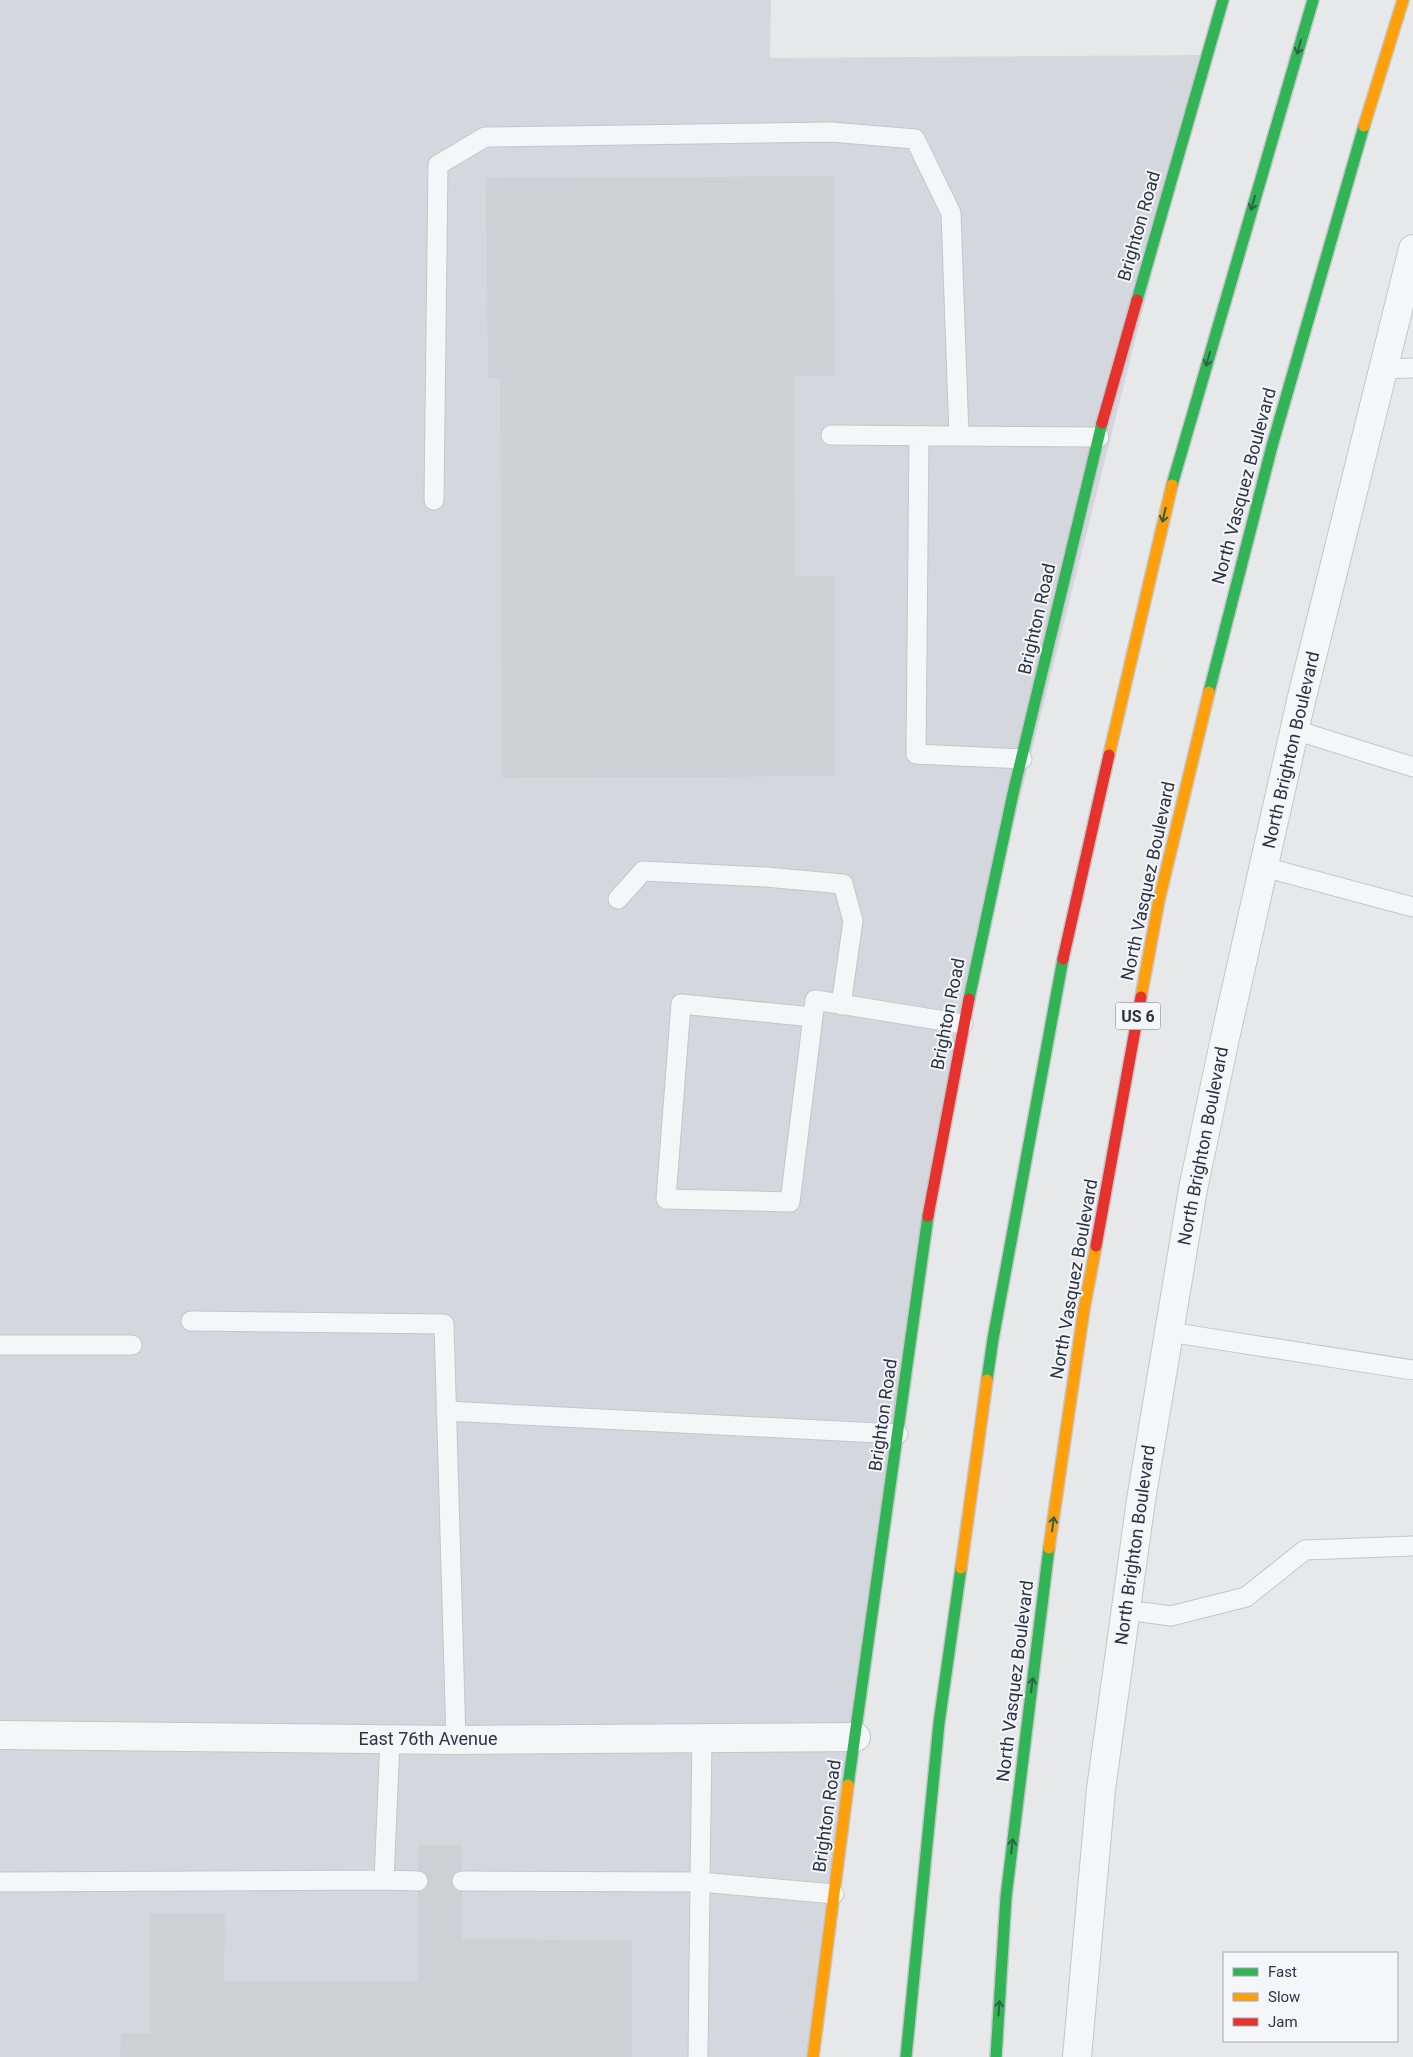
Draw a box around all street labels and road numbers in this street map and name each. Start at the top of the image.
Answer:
street label: Brighton Road [1113,168,1164,283]
street label: North Vasquez Boulevard [1207,385,1280,587]
street label: Brighton Road [1014,561,1059,676]
street label: North Brighton Boulevard [1258,649,1323,851]
street label: North Vasquez Boulevard [1116,780,1179,982]
street label: Brighton Road [926,956,969,1072]
road number: US 6 [1116,1002,1160,1030]
street label: North Brighton Boulevard [1173,1045,1232,1247]
street label: North Vasquez Boulevard [1046,1177,1101,1381]
street label: Brighton Road [864,1357,901,1473]
street label: North Brighton Boulevard [1110,1444,1159,1646]
street label: North Vasquez Boulevard [992,1579,1037,1783]
street label: East 76th Avenue [358,1728,498,1749]
street label: Brighton Road [808,1758,845,1874]

